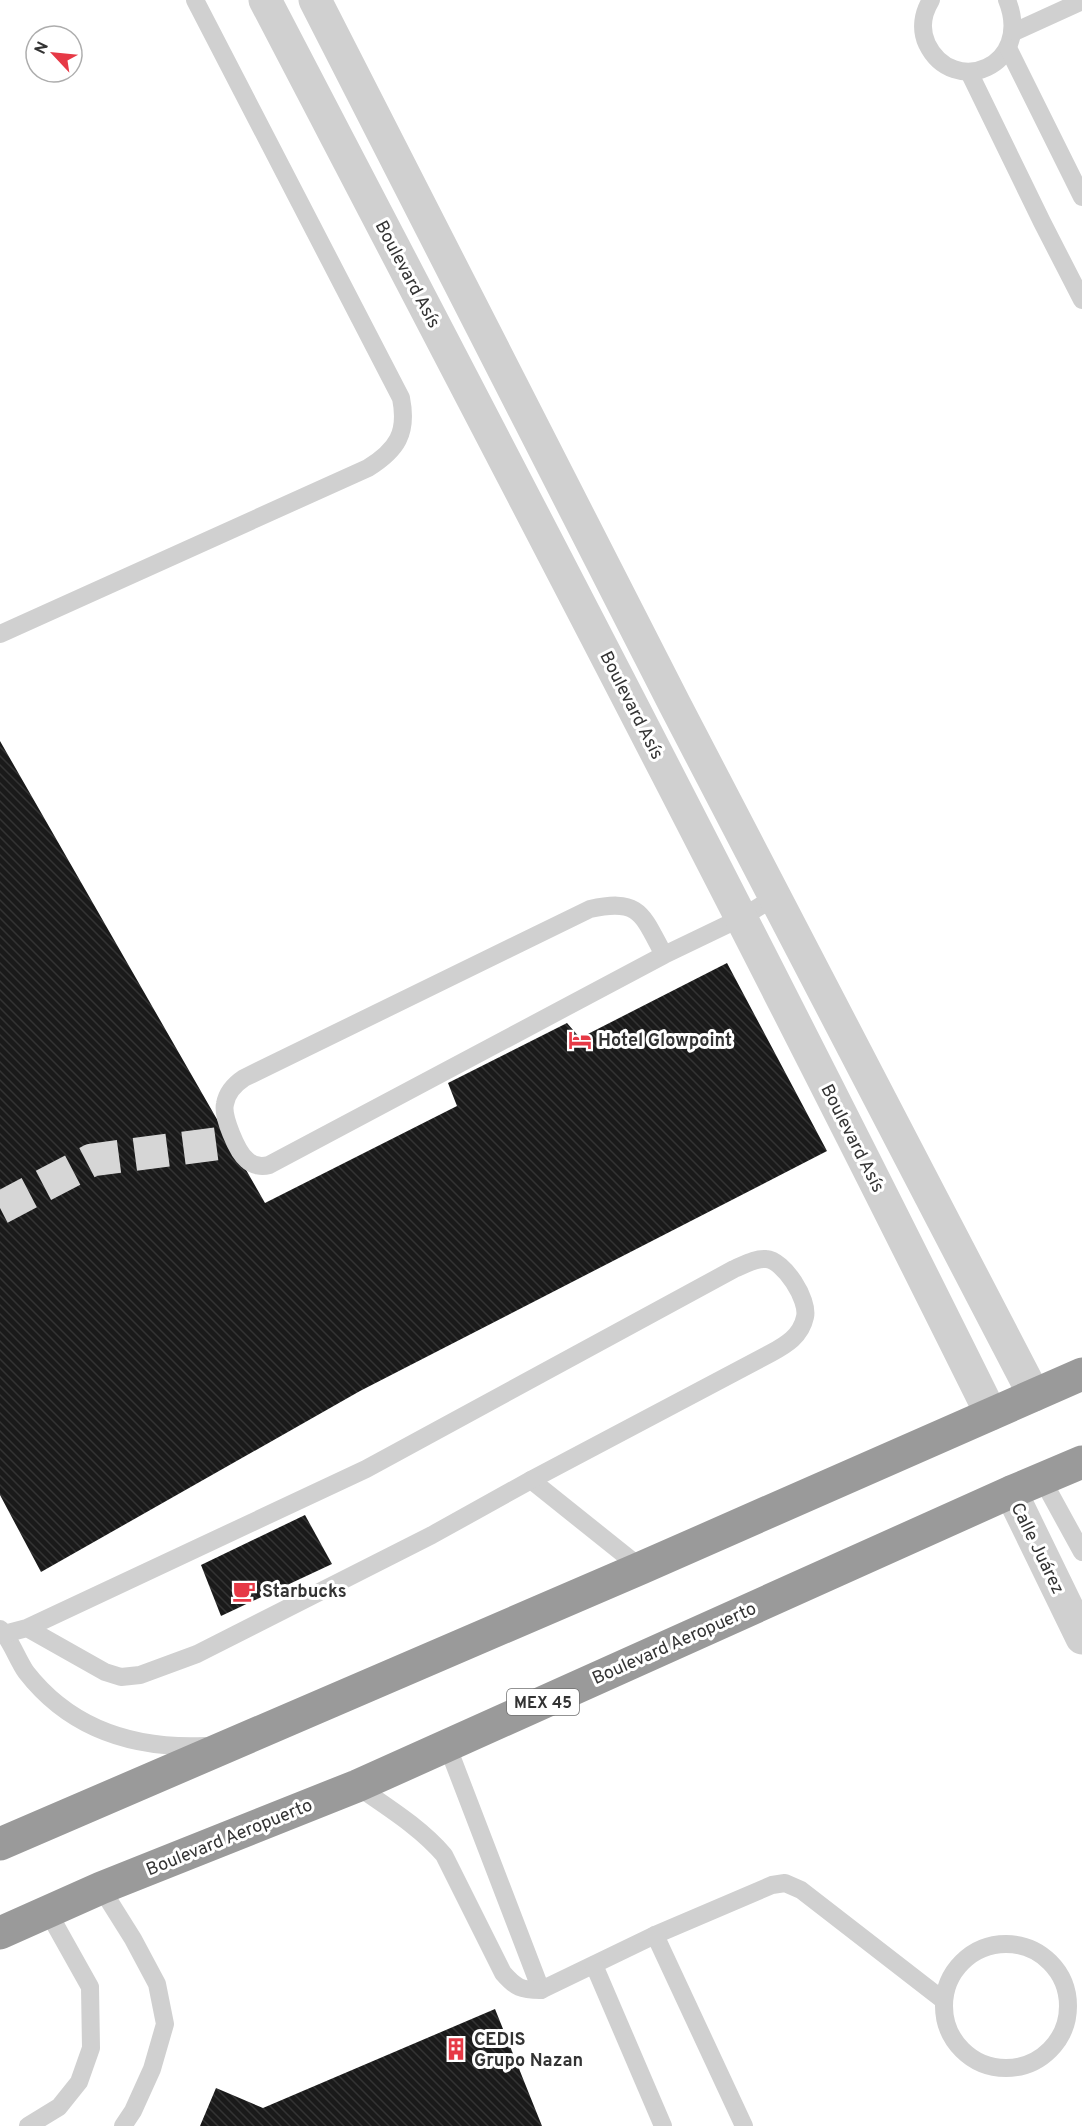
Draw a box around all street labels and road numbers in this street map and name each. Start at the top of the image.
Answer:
street label: Boulevard Asís [369,217,445,332]
street label: Boulevard Asís [594,648,668,764]
street label: Boulevard Asís [815,1081,889,1197]
street label: Calle Juárez [1005,1499,1069,1598]
street label: Boulevard Aeropuerto [589,1598,760,1691]
road number: MEX 45 [507,1689,579,1715]
street label: Boulevard Aeropuerto [143,1795,316,1882]

